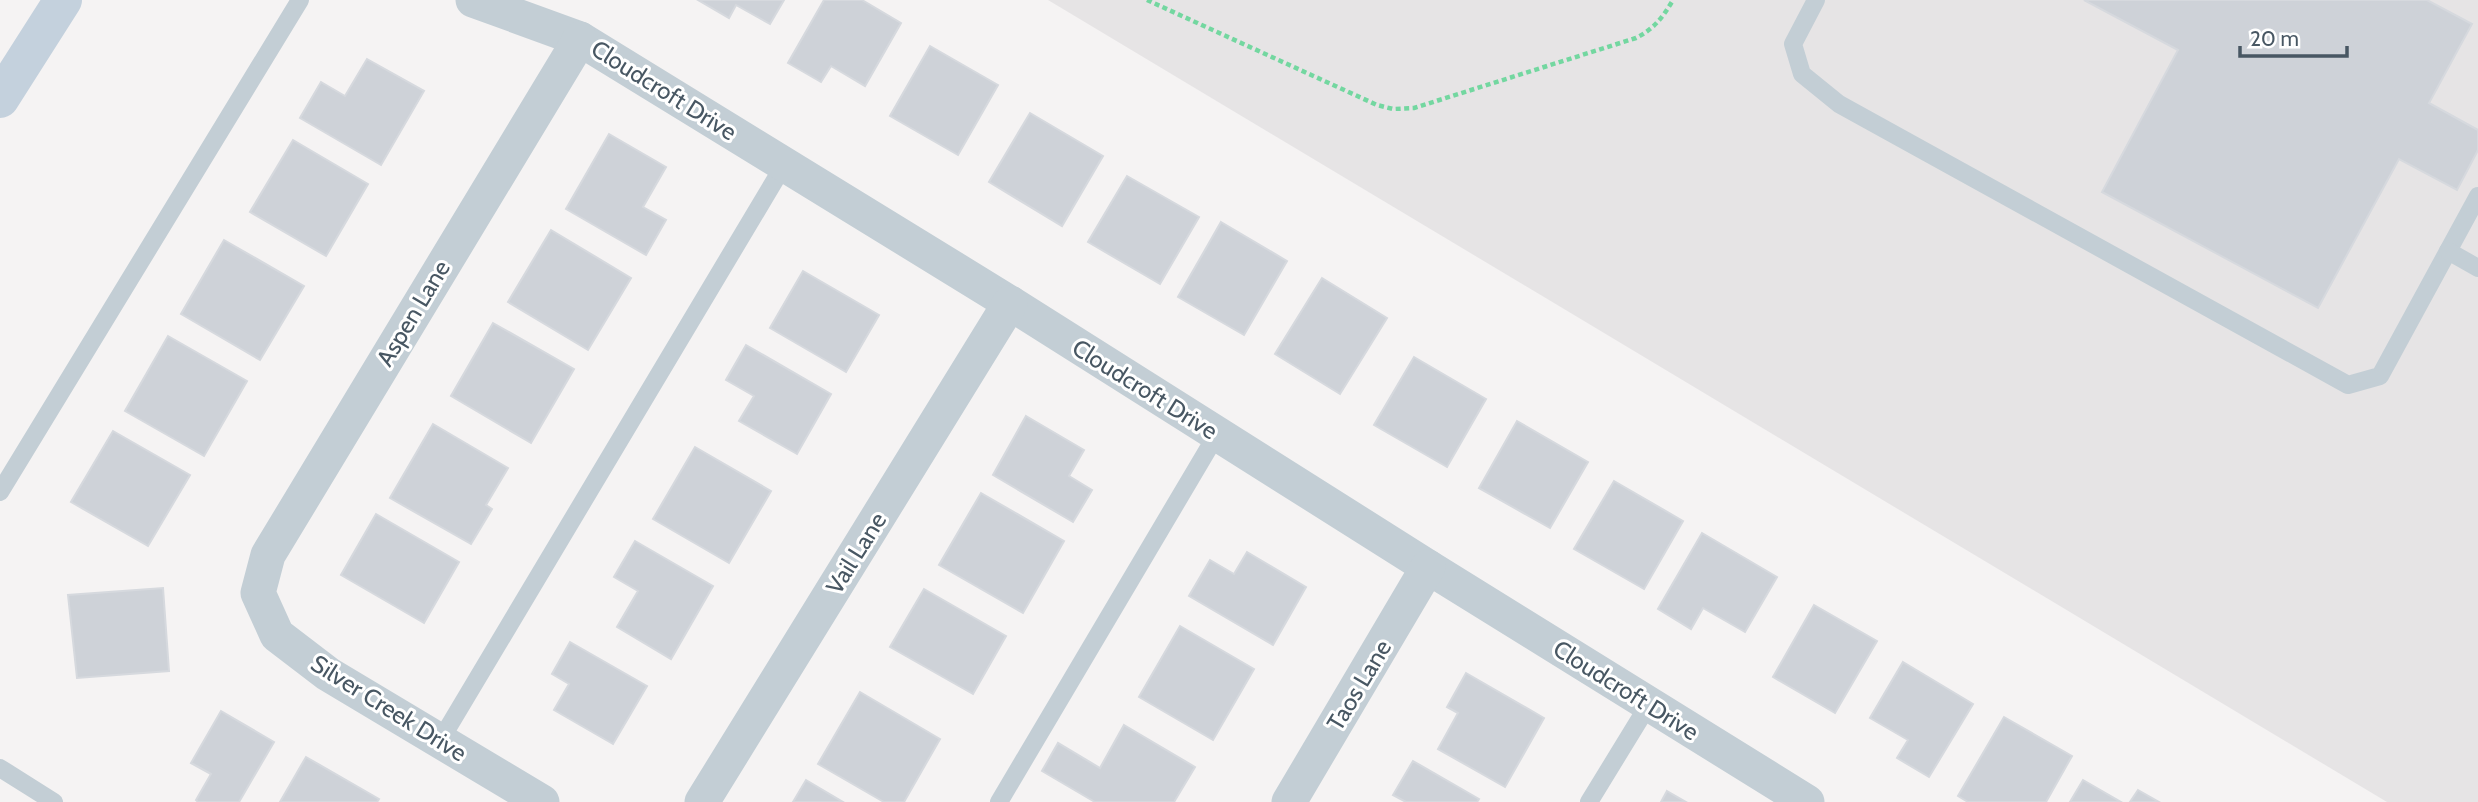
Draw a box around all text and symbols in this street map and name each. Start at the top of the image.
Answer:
scale bar [2240,14,2347,58]
text: 20 m [2250,26,2299,51]
street label: Cloudcroft Drive [586,34,742,146]
street label: Aspen Lane [370,255,456,371]
street label: Cloudcroft Drive [1067,333,1223,445]
street label: Vail Lane [820,507,892,599]
street label: Taos Lane [1321,634,1397,736]
street label: Cloudcroft Drive [1548,634,1704,746]
street label: Silver Creek Drive [306,649,472,767]

